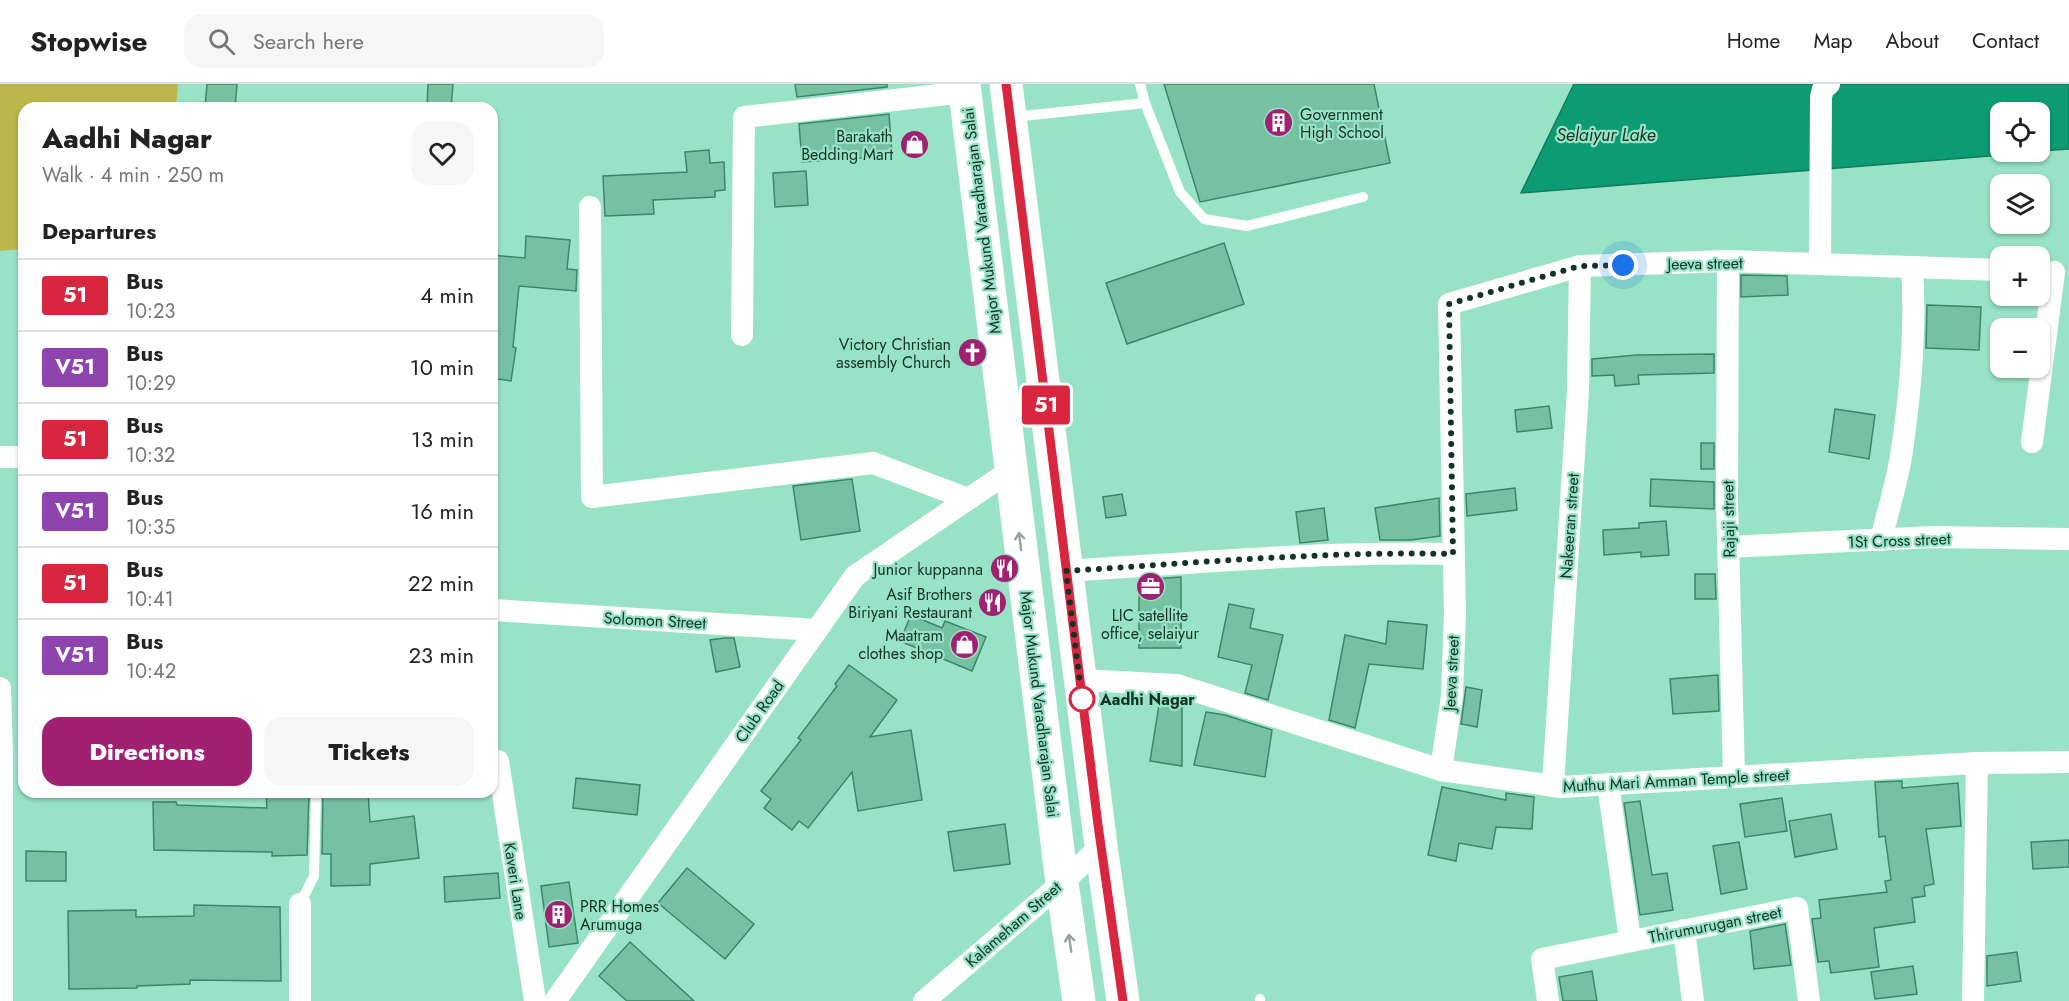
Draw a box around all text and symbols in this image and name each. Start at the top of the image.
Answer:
search box [184,14,604,68]
text: Stopwise [30,21,148,62]
icon: search [205,25,238,58]
text: Search here [253,25,364,57]
text: Home [1727,26,1780,56]
text: Map [1813,26,1853,56]
text: About [1886,26,1939,56]
text: Contact [1972,26,2039,56]
map controls [1990,102,2050,378]
button: locate [1990,102,2050,162]
place label: Government High School [1300,103,1384,144]
street label: Major Mukund Varadharajan Salai [956,106,1007,335]
building icon: Government High School [1263,107,1295,139]
text: Aadhi Nagar [42,118,212,159]
button: heart [411,122,474,185]
water label: Selaiyur Lake [1556,122,1656,148]
place label: Barakath Bedding Mart [801,125,893,166]
shop icon: Barakath Bedding Mart [898,129,930,161]
text: Walk · 4 min · 250 m [42,161,224,190]
button: layers [1990,174,2050,234]
text: Departures [42,215,156,247]
button: + [1990,246,2050,306]
your location [1608,250,1638,280]
street label: Jeeva street [1665,251,1743,276]
text: Bus [126,265,163,297]
text: 4 min [420,279,474,311]
text: 51 [63,280,87,310]
text: 10:23 [126,297,175,326]
button: − [1990,318,2050,378]
place label: Victory Christian assembly Church [836,333,951,374]
text: Bus [126,337,163,369]
church icon: Victory Christian assembly Church [956,337,988,369]
text: 10 min [410,351,474,383]
text: V51 [55,352,95,382]
text: 10:29 [126,369,176,398]
line badge: 51 [1019,386,1073,424]
text: 51 [1034,390,1058,420]
text: Bus [126,409,163,441]
text: 13 min [411,423,474,455]
text: 51 [63,424,87,454]
text: 10:32 [126,441,175,470]
street label: Nakeeran street [1554,472,1585,580]
street label: Rajaji street [1716,480,1741,558]
text: Bus [126,481,163,513]
text: 16 min [410,495,474,527]
text: V51 [55,496,95,526]
text: 10:35 [126,513,175,542]
street label: 1St Cross street [1847,527,1951,554]
one-way arrow [1014,532,1025,552]
text: Bus [126,553,163,585]
restaurant icon: Junior kuppanna [988,553,1020,585]
place label: Junior kuppanna [871,558,983,581]
text: 22 min [408,567,474,599]
text: 51 [63,568,87,598]
office icon: LIC satellite office, selaiyur [1134,571,1166,603]
place label: Asif Brothers Biriyani Restaurant [848,583,972,624]
text: 10:41 [126,585,174,614]
restaurant icon: Asif Brothers Biriyani Restaurant [977,587,1009,619]
street label: Major Mukund Varadharajan Salai [1014,590,1065,819]
place label: LIC satellite office, selaiyur [1101,604,1200,645]
street label: Solomon Street [603,606,707,635]
place label: Maatram clothes shop [859,624,943,665]
text: Bus [126,625,163,657]
shop icon: Maatram clothes shop [948,628,980,660]
street label: Jeeva street [1438,635,1465,713]
text: 23 min [408,639,474,671]
text: V51 [55,640,95,670]
text: 10:42 [126,657,176,686]
street label: Club Road [729,675,789,747]
marker: Aadhi Nagar [1069,686,1095,712]
place label: Aadhi Nagar [1099,688,1195,711]
button: Directions [42,717,252,786]
button: Tickets [264,717,474,786]
street label: Muthu Mari Amman Temple street [1562,763,1790,798]
street label: Kaveri Lane [498,841,533,921]
street label: Kalameham Street [960,876,1066,973]
place label: PRR Homes Arumuga [580,895,659,936]
building icon: PRR Homes Arumuga [543,899,575,931]
street label: Thirumurugan street [1647,900,1783,949]
one-way arrow [1065,934,1076,953]

